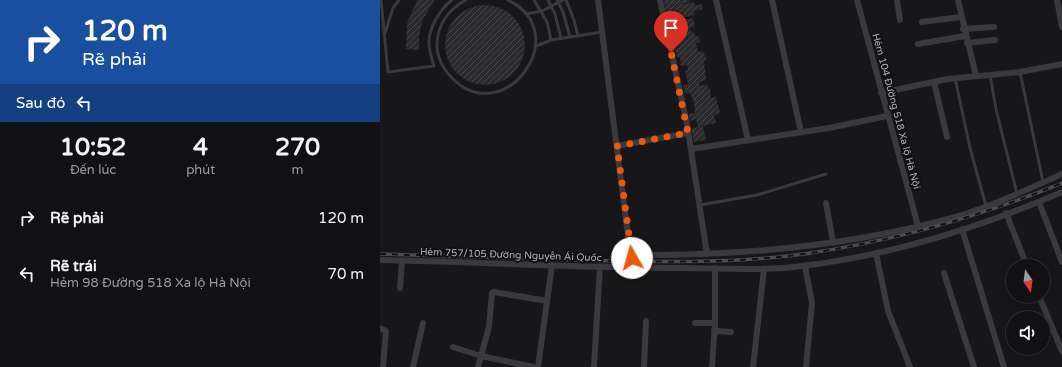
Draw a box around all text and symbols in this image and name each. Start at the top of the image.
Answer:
pin [654,11,688,52]
text: 120 m [82,14,168,48]
icon: right [16,16,68,68]
icon: arrive [660,17,682,39]
street label: Hẻm 104 Đường 518 Xa lộ Hà Nội [869,32,923,190]
text: Rẽ phải [82,48,147,70]
icon: left [73,92,95,114]
text: Sau đó [16,94,65,112]
text: 10:52 [60,133,126,162]
text: 4 [193,133,208,162]
text: 270 [275,133,320,162]
text: Đến lúc [70,162,116,178]
text: phút [186,162,215,178]
text: m [292,162,304,178]
icon: right [16,207,38,229]
text: Rẽ phải [50,209,104,227]
text: 120 m [318,209,364,227]
position arrow [611,237,653,279]
street label: Hẻm 757/105 Đường Nguyễn Ái Quốc [420,246,602,264]
text: Rẽ trái [50,257,97,275]
north arrow [1006,259,1050,303]
map controls [1006,259,1050,355]
icon: left [16,263,38,285]
text: 70 m [327,265,364,283]
text: Hẻm 98 Đường 518 Xa lộ Hà Nội [50,275,251,291]
button: sound [1006,311,1050,355]

